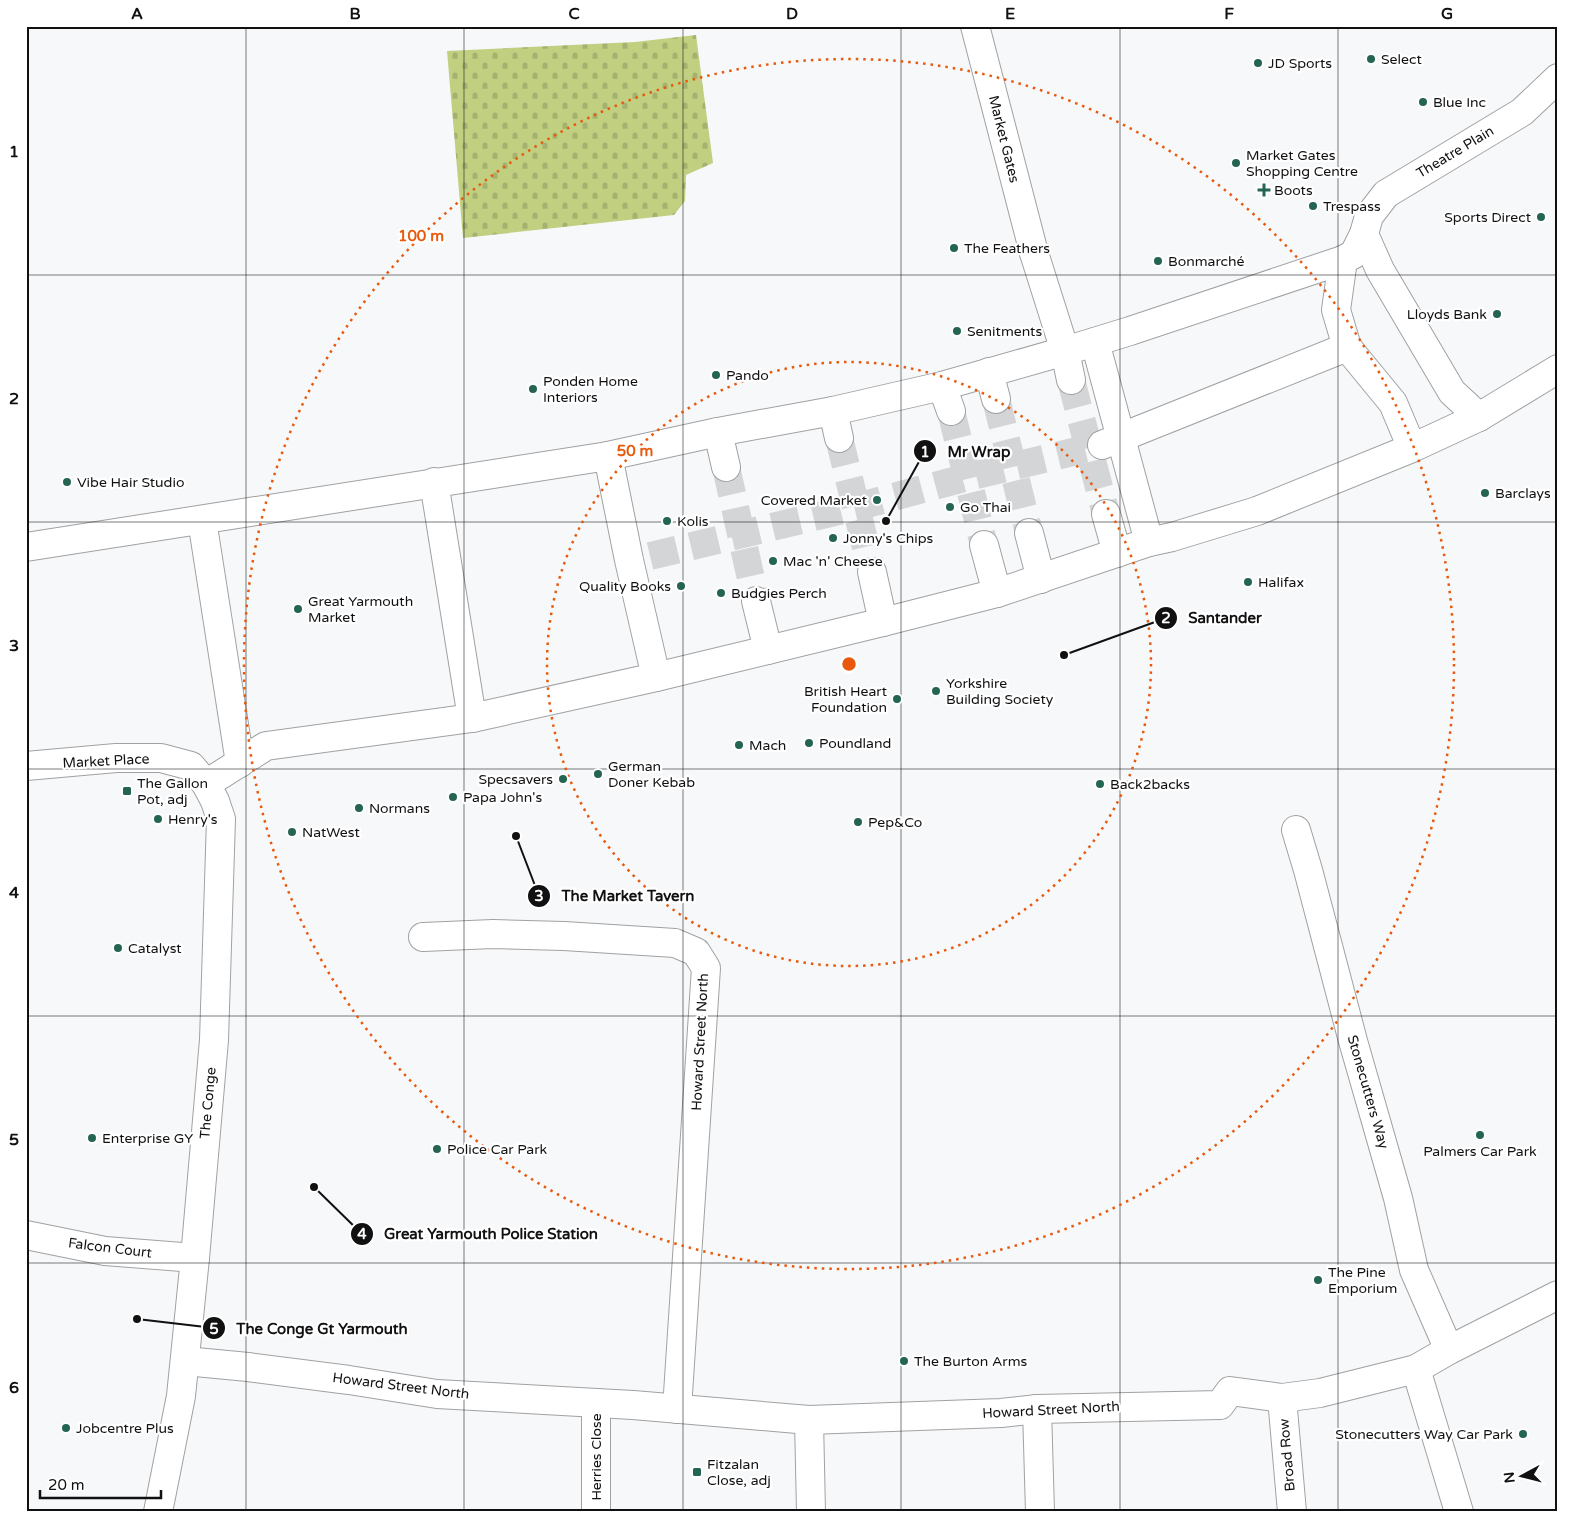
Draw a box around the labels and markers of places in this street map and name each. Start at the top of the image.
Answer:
place label: Select [1381,51,1422,68]
marker: Select [1365,53,1377,65]
place label: JD Sports [1268,55,1332,72]
marker: JD Sports [1252,57,1264,69]
place label: Blue Inc [1433,94,1486,111]
marker: Blue Inc [1417,96,1429,108]
place label: Market Gates Shopping Centre [1246,147,1358,180]
marker: Market Gates Shopping Centre [1230,157,1242,169]
place label: Boots [1274,182,1313,199]
marker: Boots [1258,184,1270,196]
place label: Trespass [1323,198,1381,215]
marker: Trespass [1307,200,1319,212]
place label: Sports Direct [1444,209,1532,226]
marker: Sports Direct [1535,211,1547,223]
place label: The Feathers [964,240,1050,257]
marker: The Feathers [948,242,960,254]
place label: Bonmarché [1168,253,1245,270]
marker: Bonmarché [1152,255,1164,267]
place label: Lloyds Bank [1407,306,1487,323]
marker: Lloyds Bank [1491,308,1503,320]
place label: Senitments [967,323,1042,340]
marker: Senitments [951,325,963,337]
place label: Pando [726,367,769,384]
marker: Pando [710,369,722,381]
place label: Ponden Home Interiors [543,373,638,406]
marker: Ponden Home Interiors [527,383,539,395]
callout: Mr Wrap [912,436,1020,466]
place label: Vibe Hair Studio [77,474,184,491]
marker: Vibe Hair Studio [61,476,73,488]
place label: Barclays [1495,485,1551,502]
marker: Barclays [1479,487,1491,499]
place label: Covered Market [761,492,868,509]
marker: Covered Market [871,494,883,506]
place label: Go Thai [960,499,1011,516]
marker: Go Thai [944,501,956,513]
place label: Kolis [677,513,709,530]
marker: Kolis [661,515,673,527]
place label: Jonny's Chips [843,530,934,547]
marker: Jonny's Chips [827,532,839,544]
place label: Mac 'n' Cheese [783,553,883,570]
marker: Mac 'n' Cheese [767,555,779,567]
place label: Halifax [1258,574,1304,591]
marker: Halifax [1242,576,1254,588]
place label: Quality Books [579,578,671,595]
marker: Quality Books [675,580,687,592]
place label: Budgies Perch [731,585,827,602]
marker: Budgies Perch [715,587,727,599]
place label: Great Yarmouth Market [308,593,413,626]
marker: Great Yarmouth Market [292,603,304,615]
callout: Santander [1153,603,1272,633]
centre of rings [840,655,858,673]
place label: Yorkshire Building Society [946,675,1054,708]
place label: British Heart Foundation [804,683,888,716]
marker: Yorkshire Building Society [930,685,942,697]
marker: British Heart Foundation [891,693,903,705]
place label: Poundland [819,735,891,752]
place label: Mach [749,737,786,754]
marker: Poundland [803,737,815,749]
marker: Mach [733,739,745,751]
place label: German Doner Kebab [608,758,695,791]
marker: German Doner Kebab [592,768,604,780]
place label: Specsavers [478,771,553,788]
marker: Specsavers [557,773,569,785]
place label: The Gallon Pot, adj [137,775,208,808]
place label: Back2backs [1110,776,1190,793]
marker: Back2backs [1094,778,1106,790]
marker: The Gallon Pot, adj [121,785,133,797]
place label: Papa John's [463,789,542,806]
marker: Papa John's [447,791,459,803]
place label: Normans [369,800,430,817]
marker: Normans [353,802,365,814]
place label: Henry's [168,811,218,828]
marker: Henry's [152,813,164,825]
place label: Pep&Co [868,814,922,831]
marker: Pep&Co [852,816,864,828]
place label: NatWest [302,824,360,841]
marker: NatWest [286,826,298,838]
callout: The Market Tavern [526,881,704,911]
place label: Catalyst [128,940,182,957]
marker: Catalyst [112,942,124,954]
marker: Palmers Car Park [1474,1129,1486,1141]
place label: Enterprise GY [102,1130,193,1147]
marker: Enterprise GY [86,1132,98,1144]
place label: Police Car Park [447,1141,548,1158]
marker: Police Car Park [431,1143,443,1155]
place label: Palmers Car Park [1423,1143,1537,1160]
callout: Great Yarmouth Police Station [349,1219,608,1249]
place label: The Pine Emporium [1328,1264,1397,1297]
marker: The Pine Emporium [1312,1274,1324,1286]
callout: The Conge Gt Yarmouth [201,1313,418,1343]
place label: The Burton Arms [914,1353,1028,1370]
marker: The Burton Arms [898,1355,910,1367]
place label: Jobcentre Plus [76,1420,174,1437]
marker: Jobcentre Plus [60,1422,72,1434]
place label: Stonecutters Way Car Park [1335,1426,1513,1443]
marker: Stonecutters Way Car Park [1517,1428,1529,1440]
place label: Fitzalan Close, adj [707,1456,771,1489]
marker: Fitzalan Close, adj [691,1466,703,1478]

